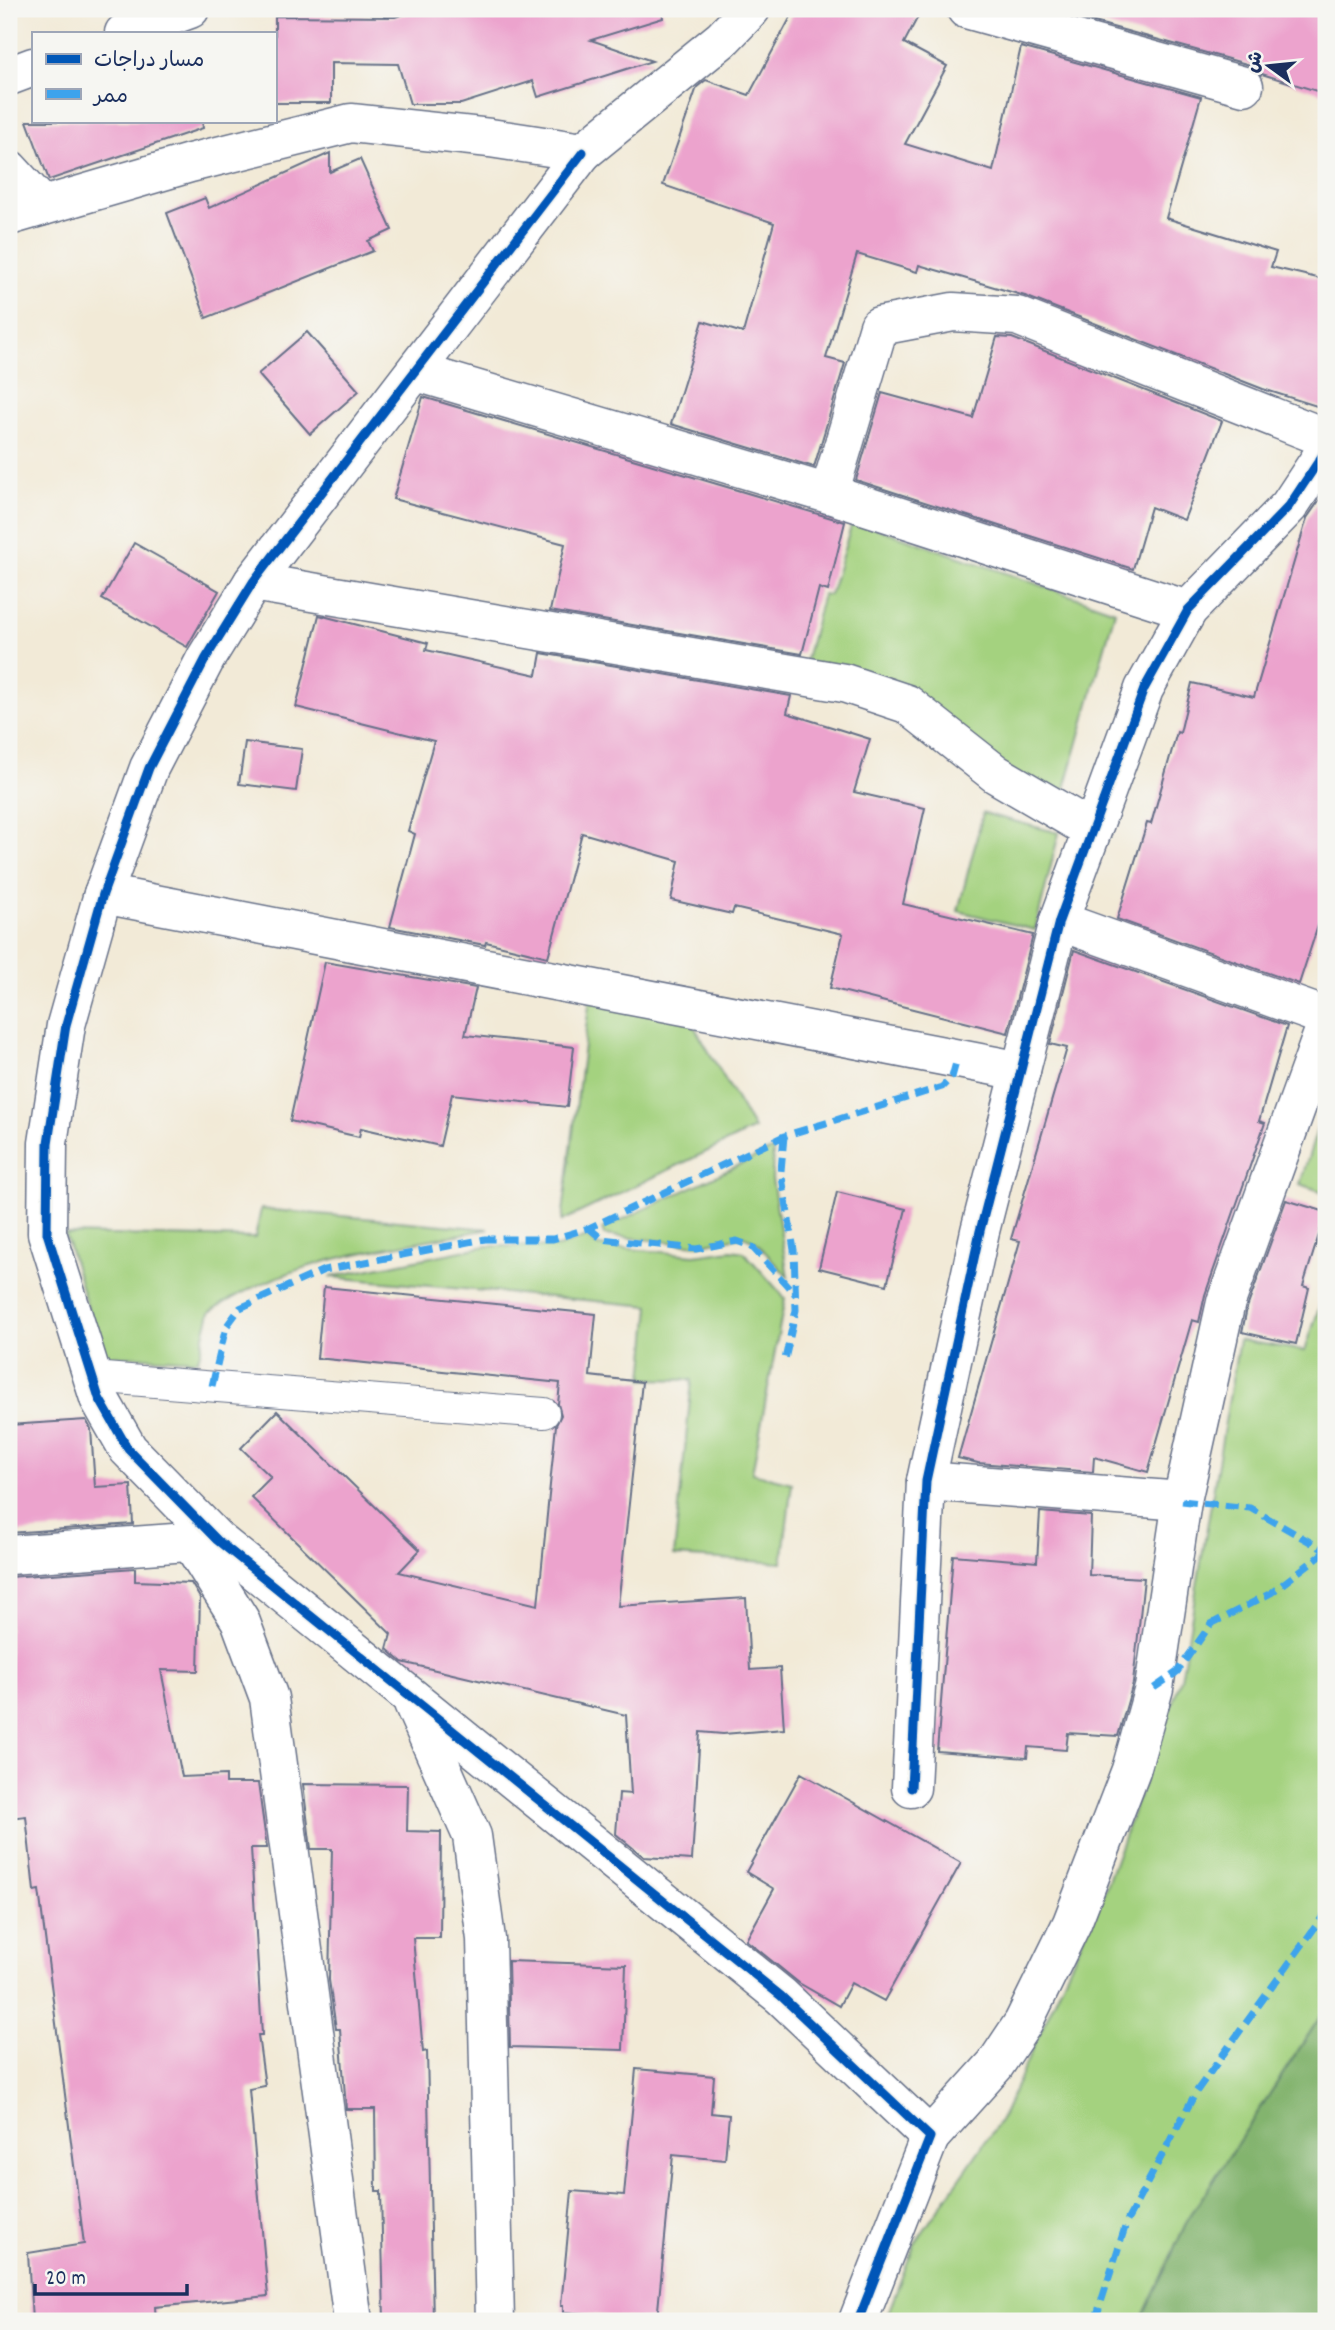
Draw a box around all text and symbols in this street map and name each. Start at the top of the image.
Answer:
legend [32,32,276,122]
north arrow [1234,32,1304,102]
text: مسار دراجات [94,47,204,77]
text: ش [1240,49,1272,76]
text: ممر [92,83,128,113]
scale bar [35,2253,187,2297]
text: 20 m [46,2265,86,2295]

